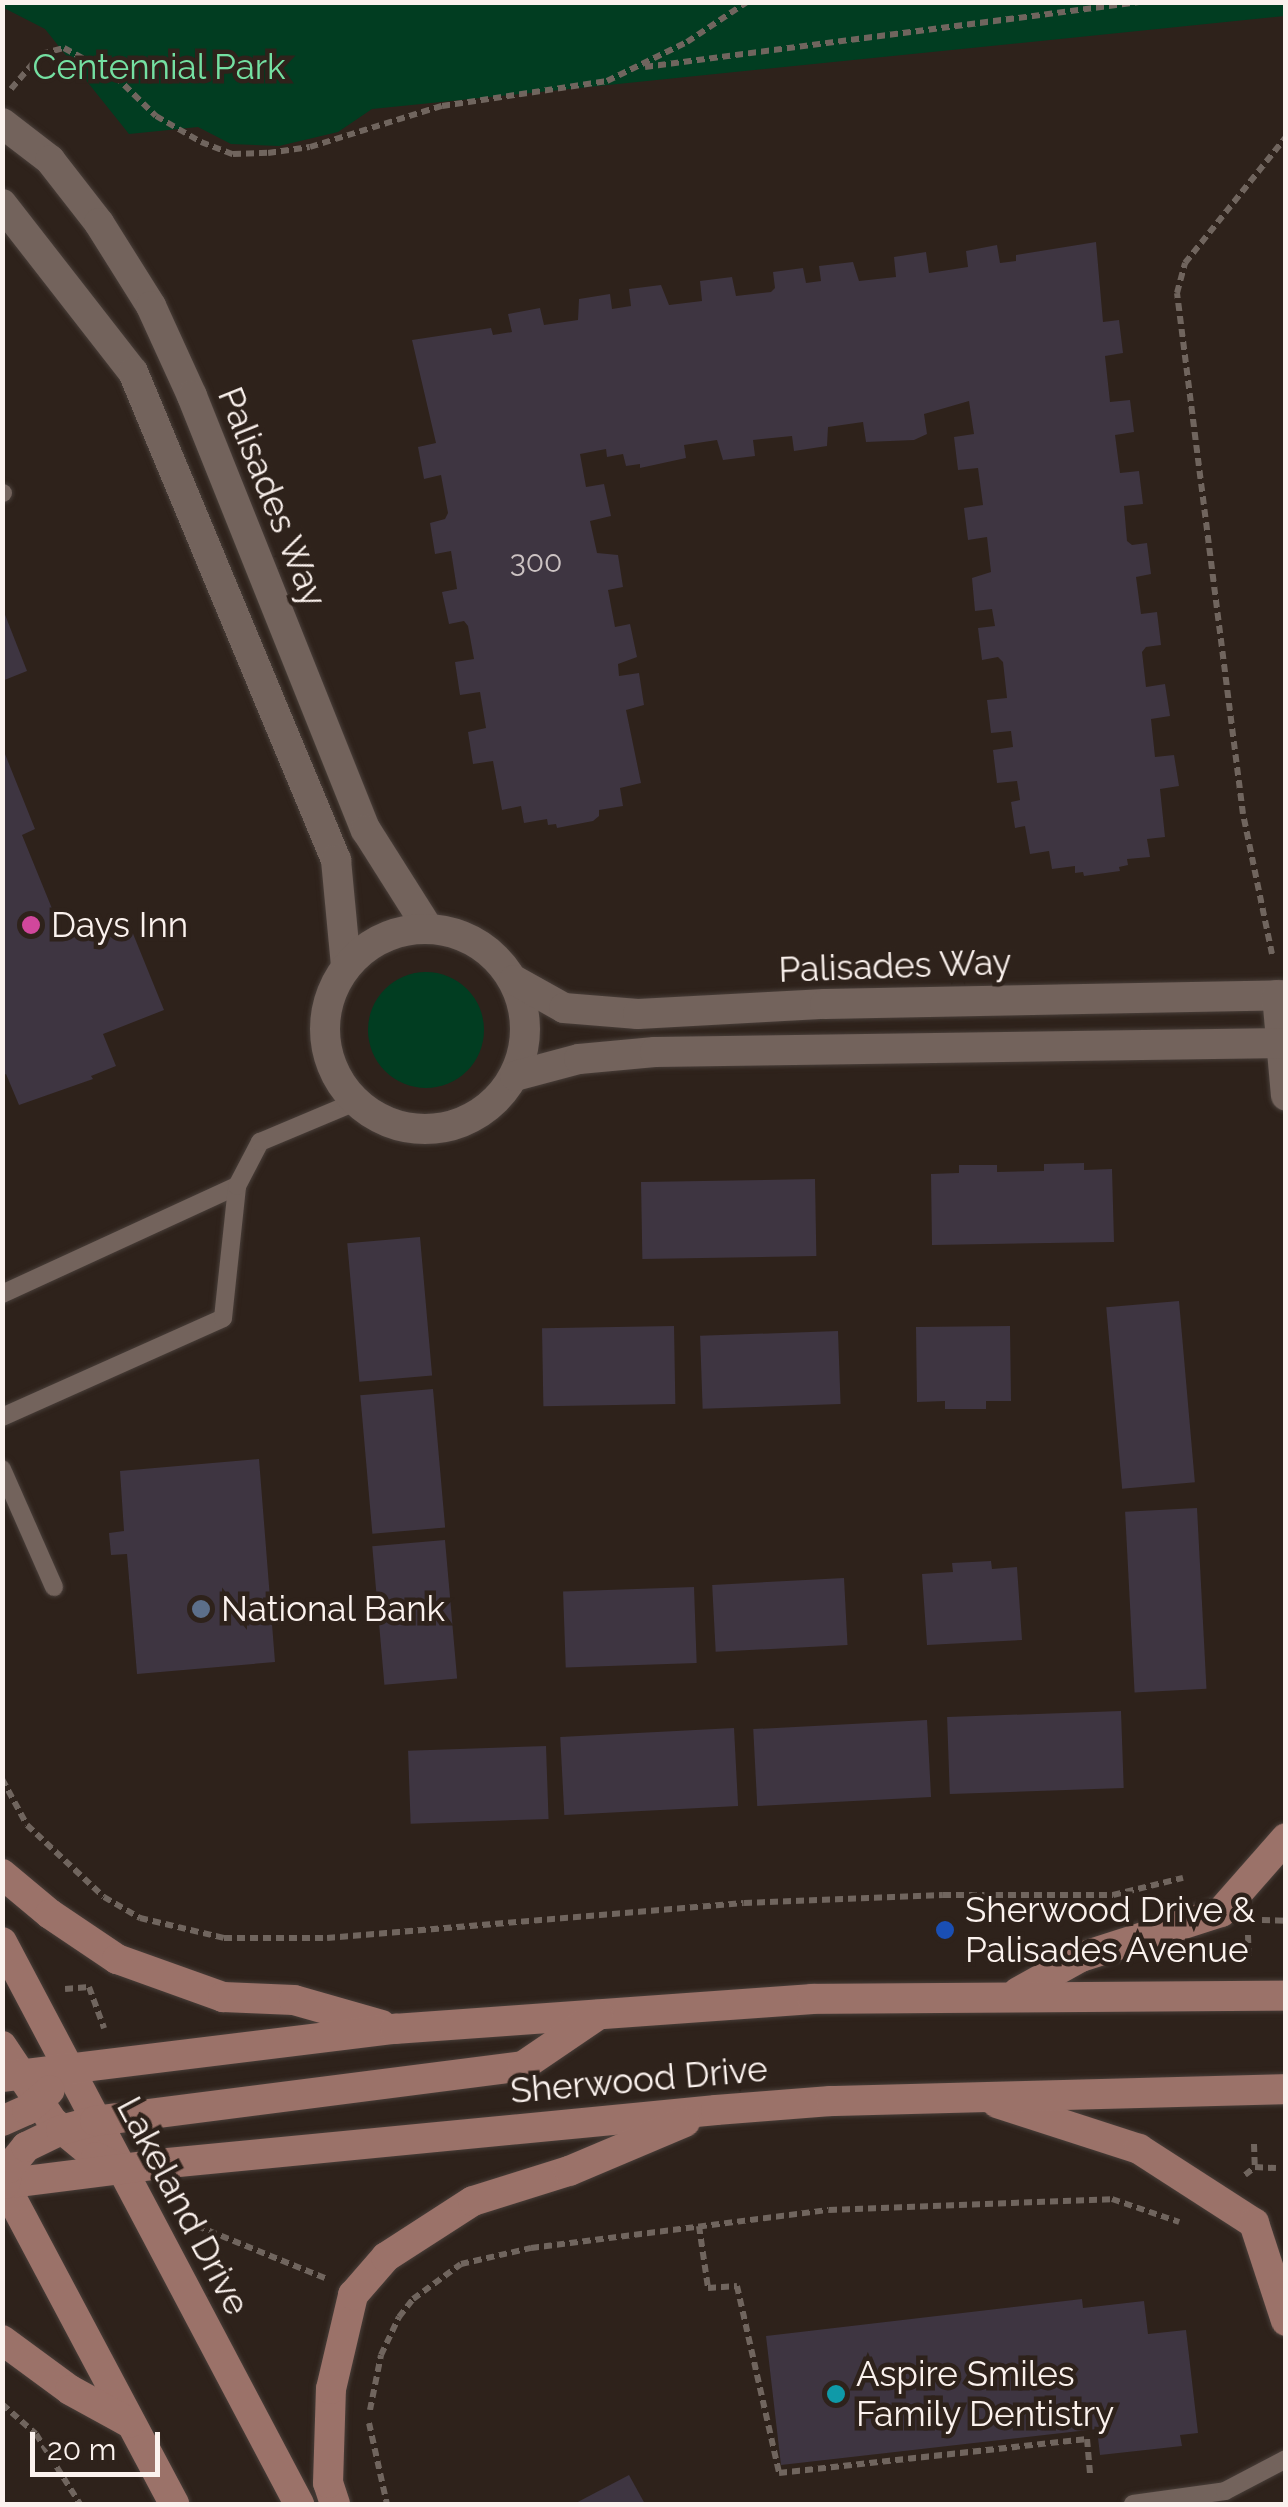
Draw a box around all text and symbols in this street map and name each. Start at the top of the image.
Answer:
park label: Centennial Park [32,46,286,88]
street label: Palisades Way [209,381,335,613]
house number: 300 [510,544,562,580]
place label: Days Inn [51,904,188,946]
marker: Days Inn [20,914,42,936]
street label: Palisades Way [777,941,1013,991]
place label: National Bank [221,1588,446,1630]
marker: National Bank [190,1598,212,1620]
place label: Sherwood Drive & Palisades Avenue [965,1889,1255,1971]
marker: Sherwood Drive & Palisades Avenue [934,1919,956,1941]
street label: Sherwood Drive [509,2048,769,2112]
street label: Lakeland Drive [108,2090,258,2322]
place label: Aspire Smiles Family Dentistry [856,2353,1115,2435]
marker: Aspire Smiles Family Dentistry [825,2383,847,2405]
scale bar [35,2412,165,2474]
text: 20 m [47,2432,116,2467]

